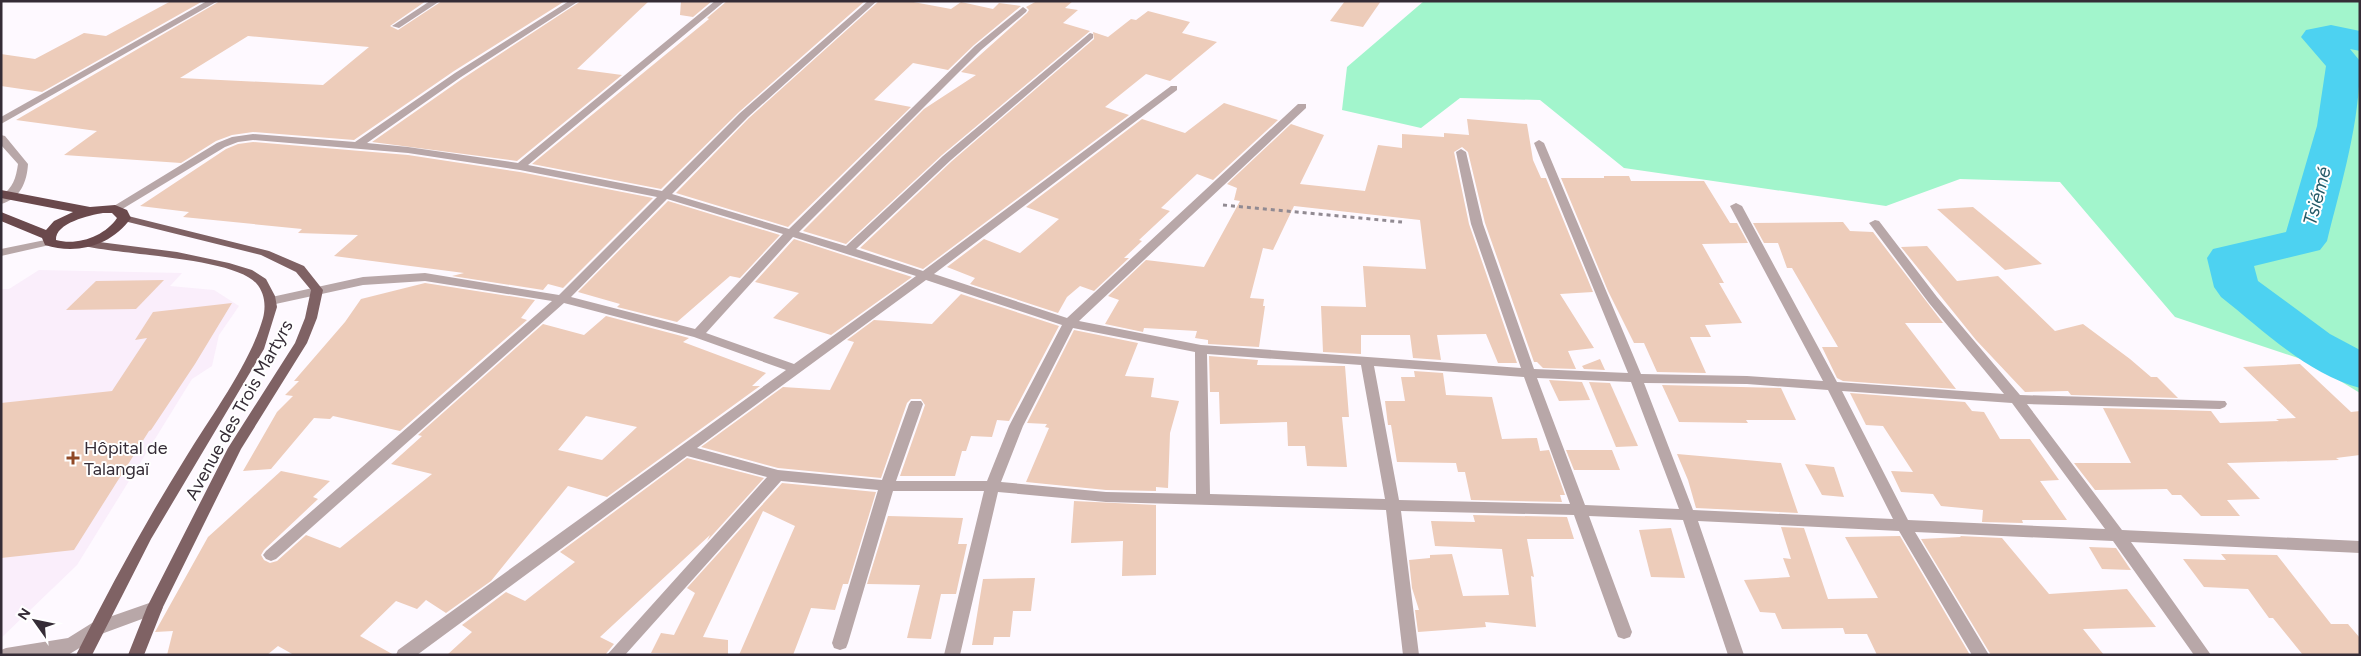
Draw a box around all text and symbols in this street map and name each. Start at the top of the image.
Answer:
water label: Tsiémé [2298,164,2336,228]
street label: Avenue des Trois Martyrs [180,316,298,504]
place label: Hôpital de Talangaï [84,437,168,480]
marker: Hôpital de Talangaï [66,451,80,465]
north arrow [10,596,60,646]
text: N [14,605,35,623]

